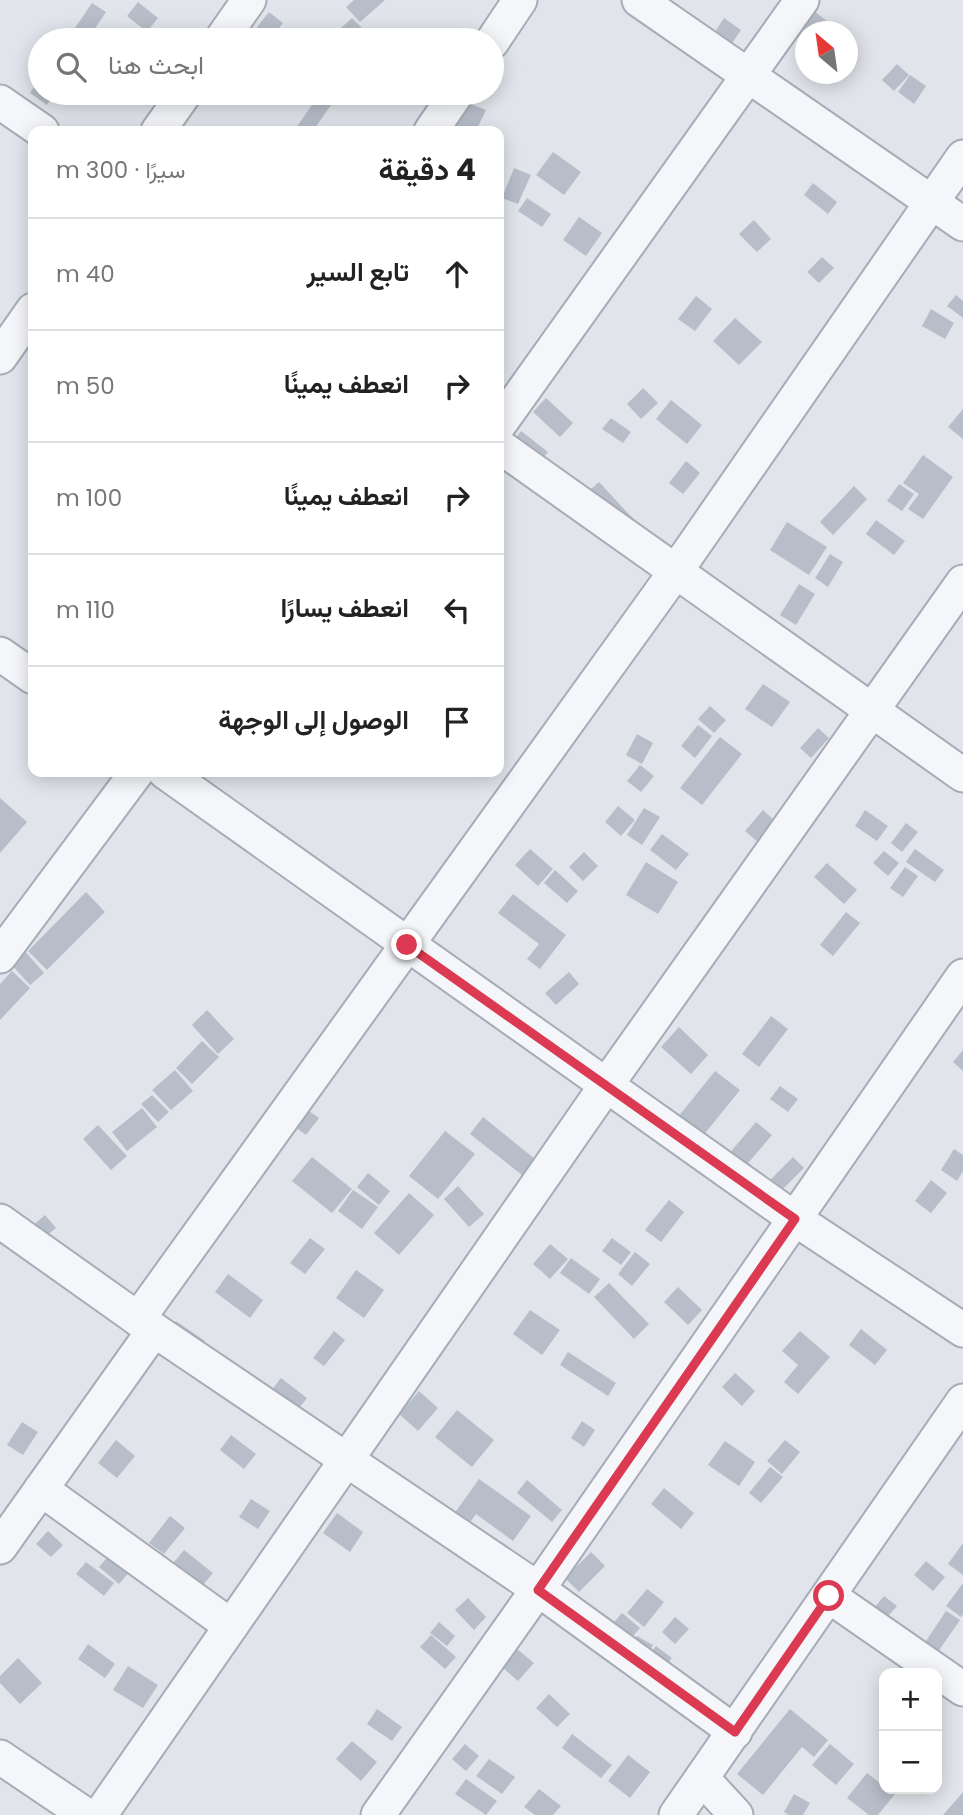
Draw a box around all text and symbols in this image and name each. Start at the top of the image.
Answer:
north arrow [795,21,858,84]
search box [28,28,504,105]
text: ابحث هنا [108,47,204,83]
icon: search [52,48,90,86]
text: 4 دقيقة [379,148,476,191]
text: سيرًا · 300 m [56,154,185,186]
text: تابع السير [307,254,409,290]
icon: ahead [438,255,476,293]
text: 40 m [56,258,115,290]
text: انعطف يمينًا [284,366,409,402]
icon: right [438,367,476,405]
text: 50 m [56,370,115,402]
text: انعطف يمينًا [284,478,409,514]
icon: right [438,479,476,517]
text: 100 m [56,482,122,514]
text: انعطف يسارًا [280,590,409,626]
icon: left [438,591,476,629]
text: 110 m [56,594,115,626]
text: الوصول إلى الوجهة [218,702,409,738]
icon: arrive [438,703,476,741]
route end [391,929,422,960]
route start [813,1580,844,1611]
map controls [879,1668,942,1794]
button: + [879,1668,942,1731]
button: − [879,1731,942,1794]

